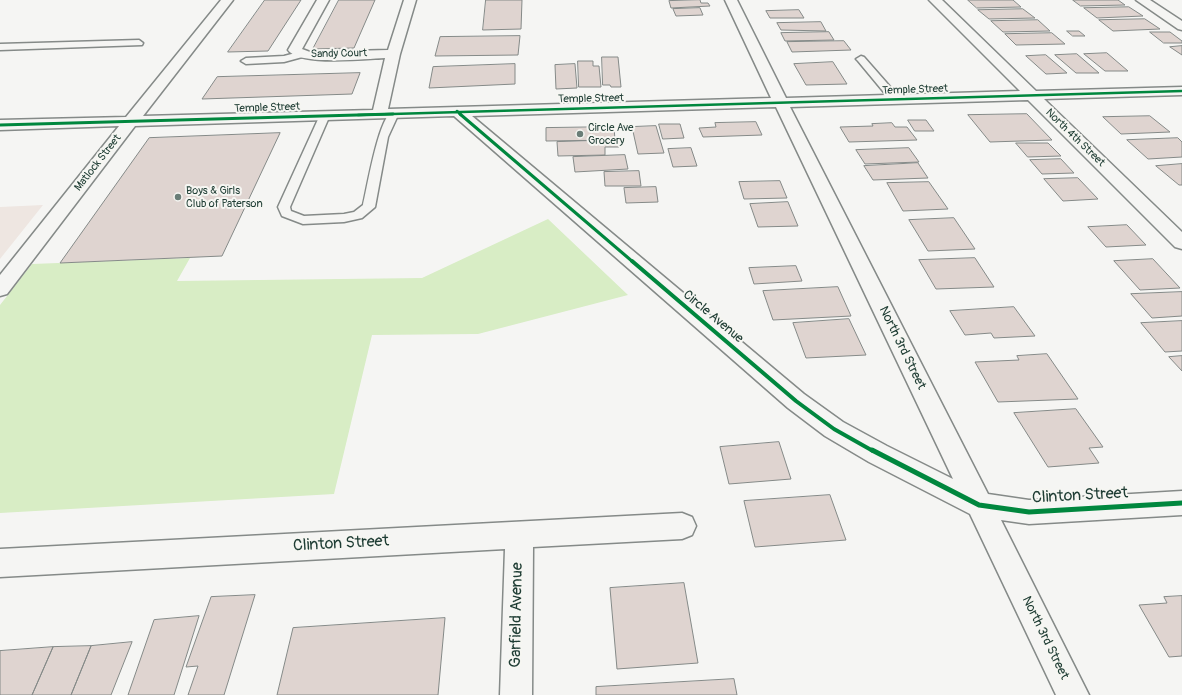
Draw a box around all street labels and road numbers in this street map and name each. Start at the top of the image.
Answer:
street label: Sandy Court [311,47,367,61]
street label: Temple Street [882,82,948,98]
street label: Temple Street [558,92,624,106]
street label: Temple Street [234,100,300,116]
street label: North 4th Street [1043,106,1107,170]
street label: Matlock Street [72,132,124,194]
street label: Circle Avenue [680,287,746,347]
street label: North 3rd Street [875,304,929,392]
street label: Clinton Street [1032,484,1128,508]
street label: Clinton Street [293,532,389,556]
street label: Garfield Avenue [506,562,528,668]
street label: North 3rd Street [1018,594,1072,682]

